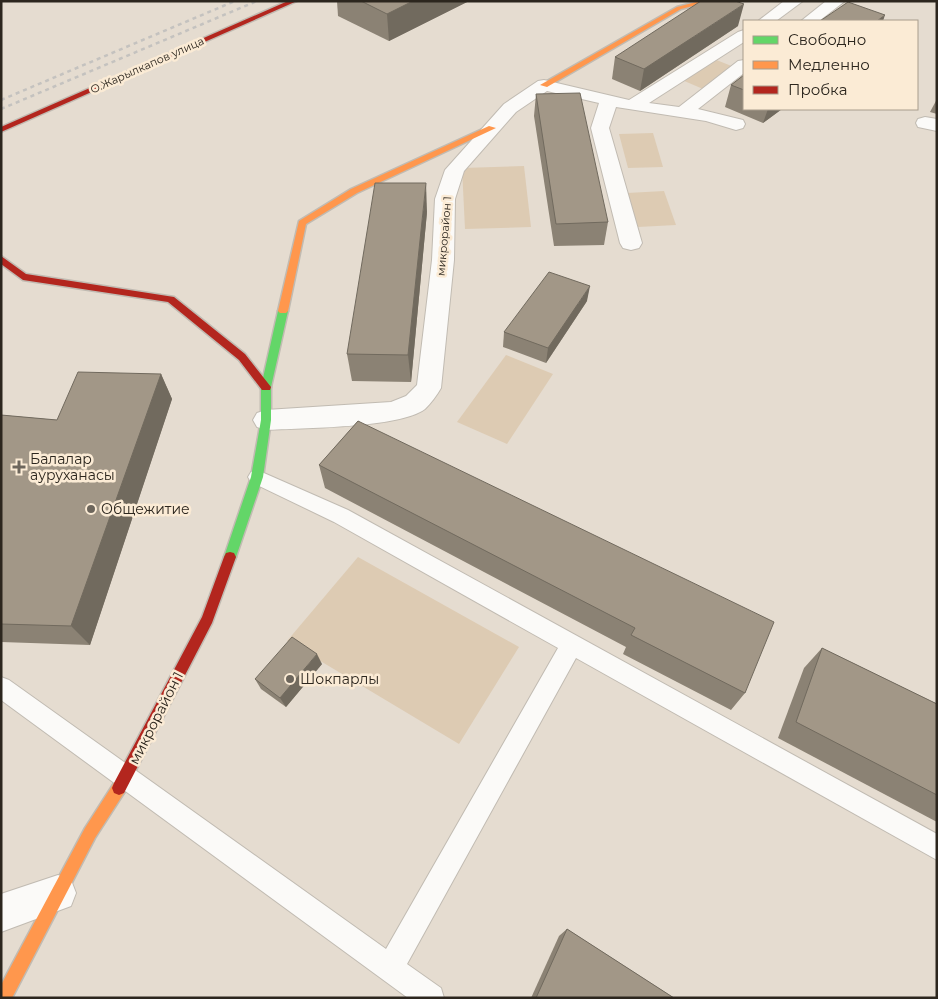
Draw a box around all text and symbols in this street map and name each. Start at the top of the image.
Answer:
legend [743,20,918,110]
text: Свободно [788,30,866,49]
street label: О.Жарылкапов улица [88,34,206,96]
text: Медленно [788,55,870,74]
text: Пробка [788,80,847,99]
street label: микрорайон 1 [434,196,454,276]
place label: Балалар ауруханасы [30,450,115,484]
marker: Балалар ауруханасы [12,460,26,474]
place label: Общежитие [101,500,190,518]
marker: Общежитие [85,503,97,515]
street label: микрорайон 1 [125,669,187,767]
place label: Шокпарлы [300,670,379,688]
marker: Шокпарлы [284,673,296,685]

